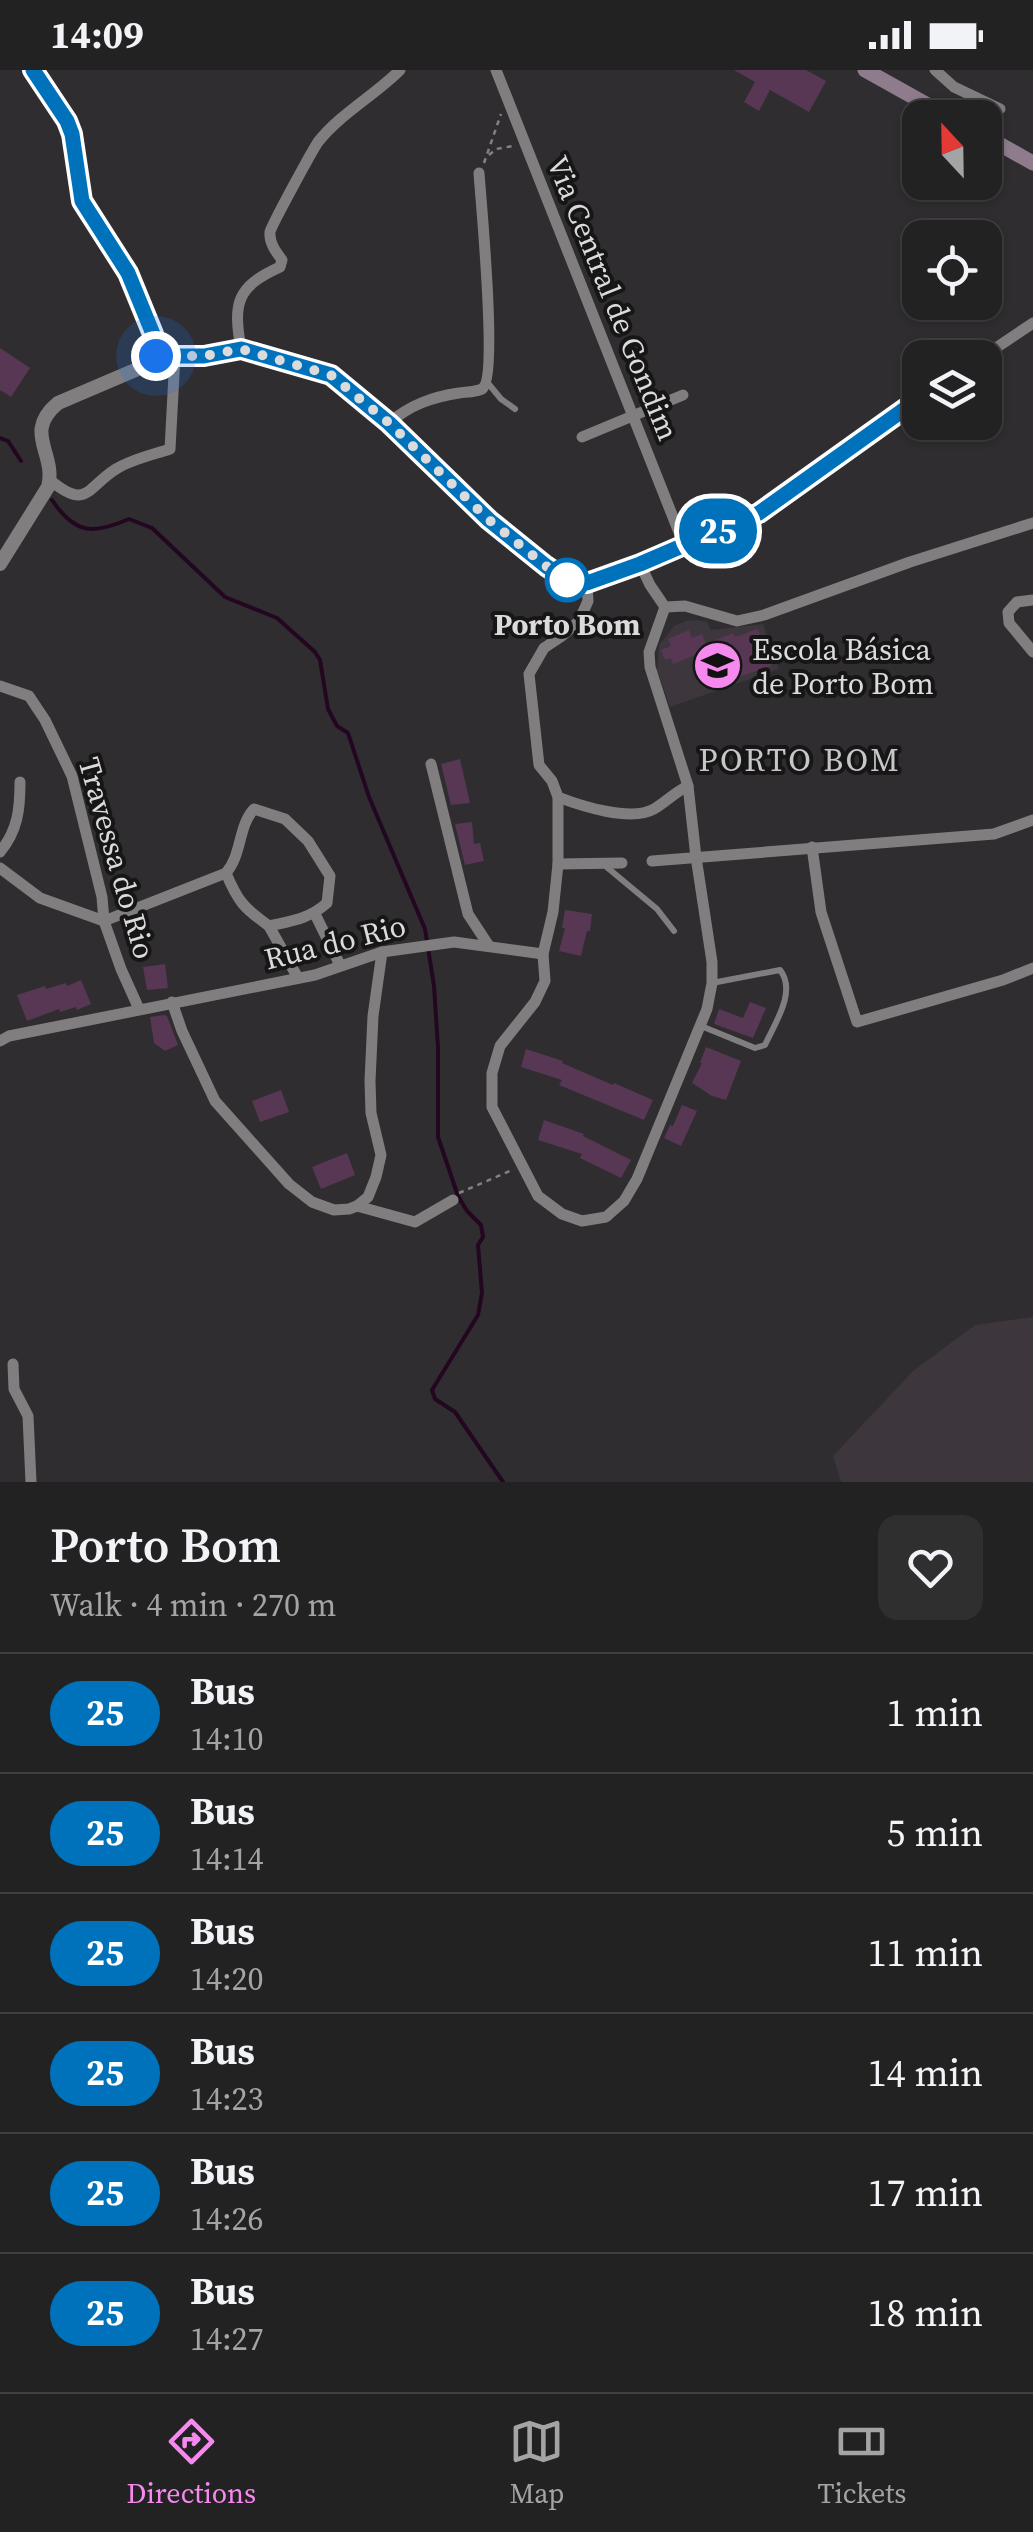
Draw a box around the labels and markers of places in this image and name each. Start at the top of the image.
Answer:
marker: Porto Bom [546,559,588,601]
place label: Porto Bom [494,604,640,645]
place label: Escola Básica de Porto Bom [752,629,934,704]
school or university icon: Escola Básica de Porto Bom [691,640,743,692]

